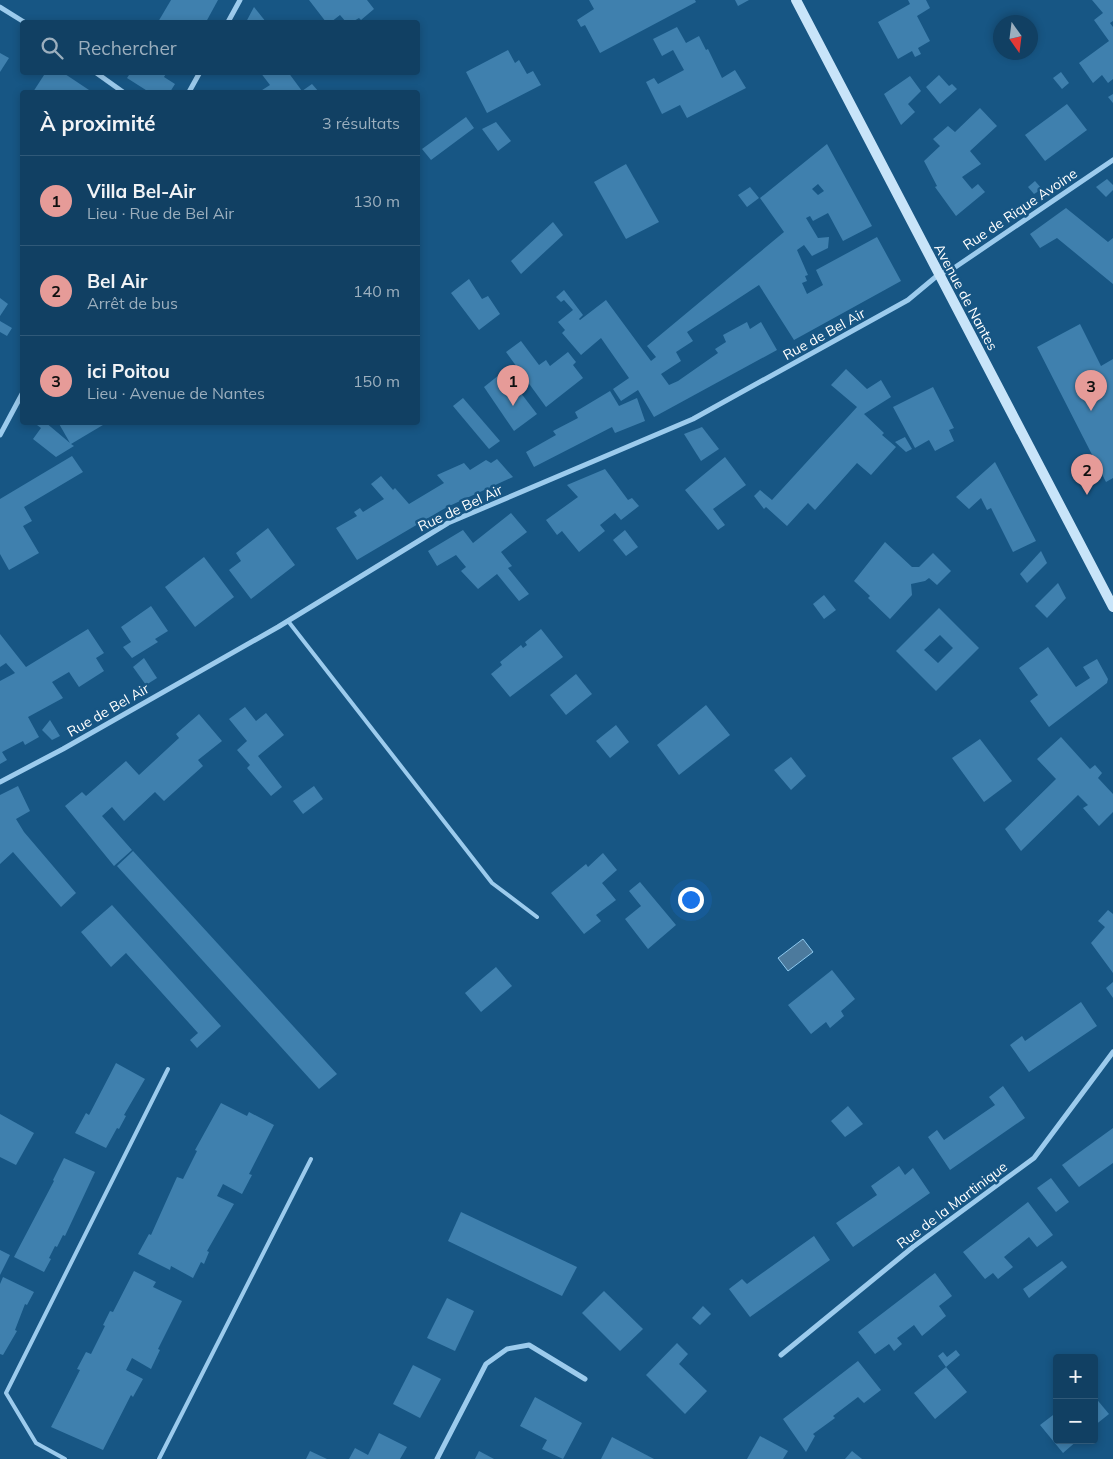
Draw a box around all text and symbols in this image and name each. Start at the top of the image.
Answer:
north arrow [993,15,1038,60]
search box [20,20,420,75]
icon: search [38,34,66,62]
text: Rechercher [78,36,177,60]
text: À proximité [40,110,156,136]
text: 3 résultats [322,113,400,133]
street label: Rue de Rique Avoine [959,164,1081,254]
text: Villa Bel-Air [87,179,196,203]
text: 1 [51,191,61,211]
text: 130 m [353,191,400,211]
text: Lieu · Rue de Bel Air [87,203,234,223]
street label: Avenue de Nantes [930,240,1002,354]
text: Bel Air [87,269,147,293]
text: 2 [51,281,61,301]
text: 140 m [353,281,400,301]
text: Arrêt de bus [87,293,178,313]
street label: Rue de Bel Air [780,303,869,364]
text: ici Poitou [87,359,170,383]
pin: 1 [497,365,529,406]
pin: 3 [1075,370,1107,411]
text: 3 [51,371,61,391]
text: 150 m [353,371,400,391]
text: Lieu · Avenue de Nantes [87,383,265,403]
pin: 2 [1071,454,1103,495]
street label: Rue de Bel Air [415,480,506,536]
street label: Rue de Bel Air [64,679,153,741]
your location [678,887,704,913]
street label: Rue de la Martinique [893,1158,1011,1252]
map controls [1053,1354,1098,1444]
button: + [1053,1354,1098,1399]
button: − [1053,1399,1098,1444]

